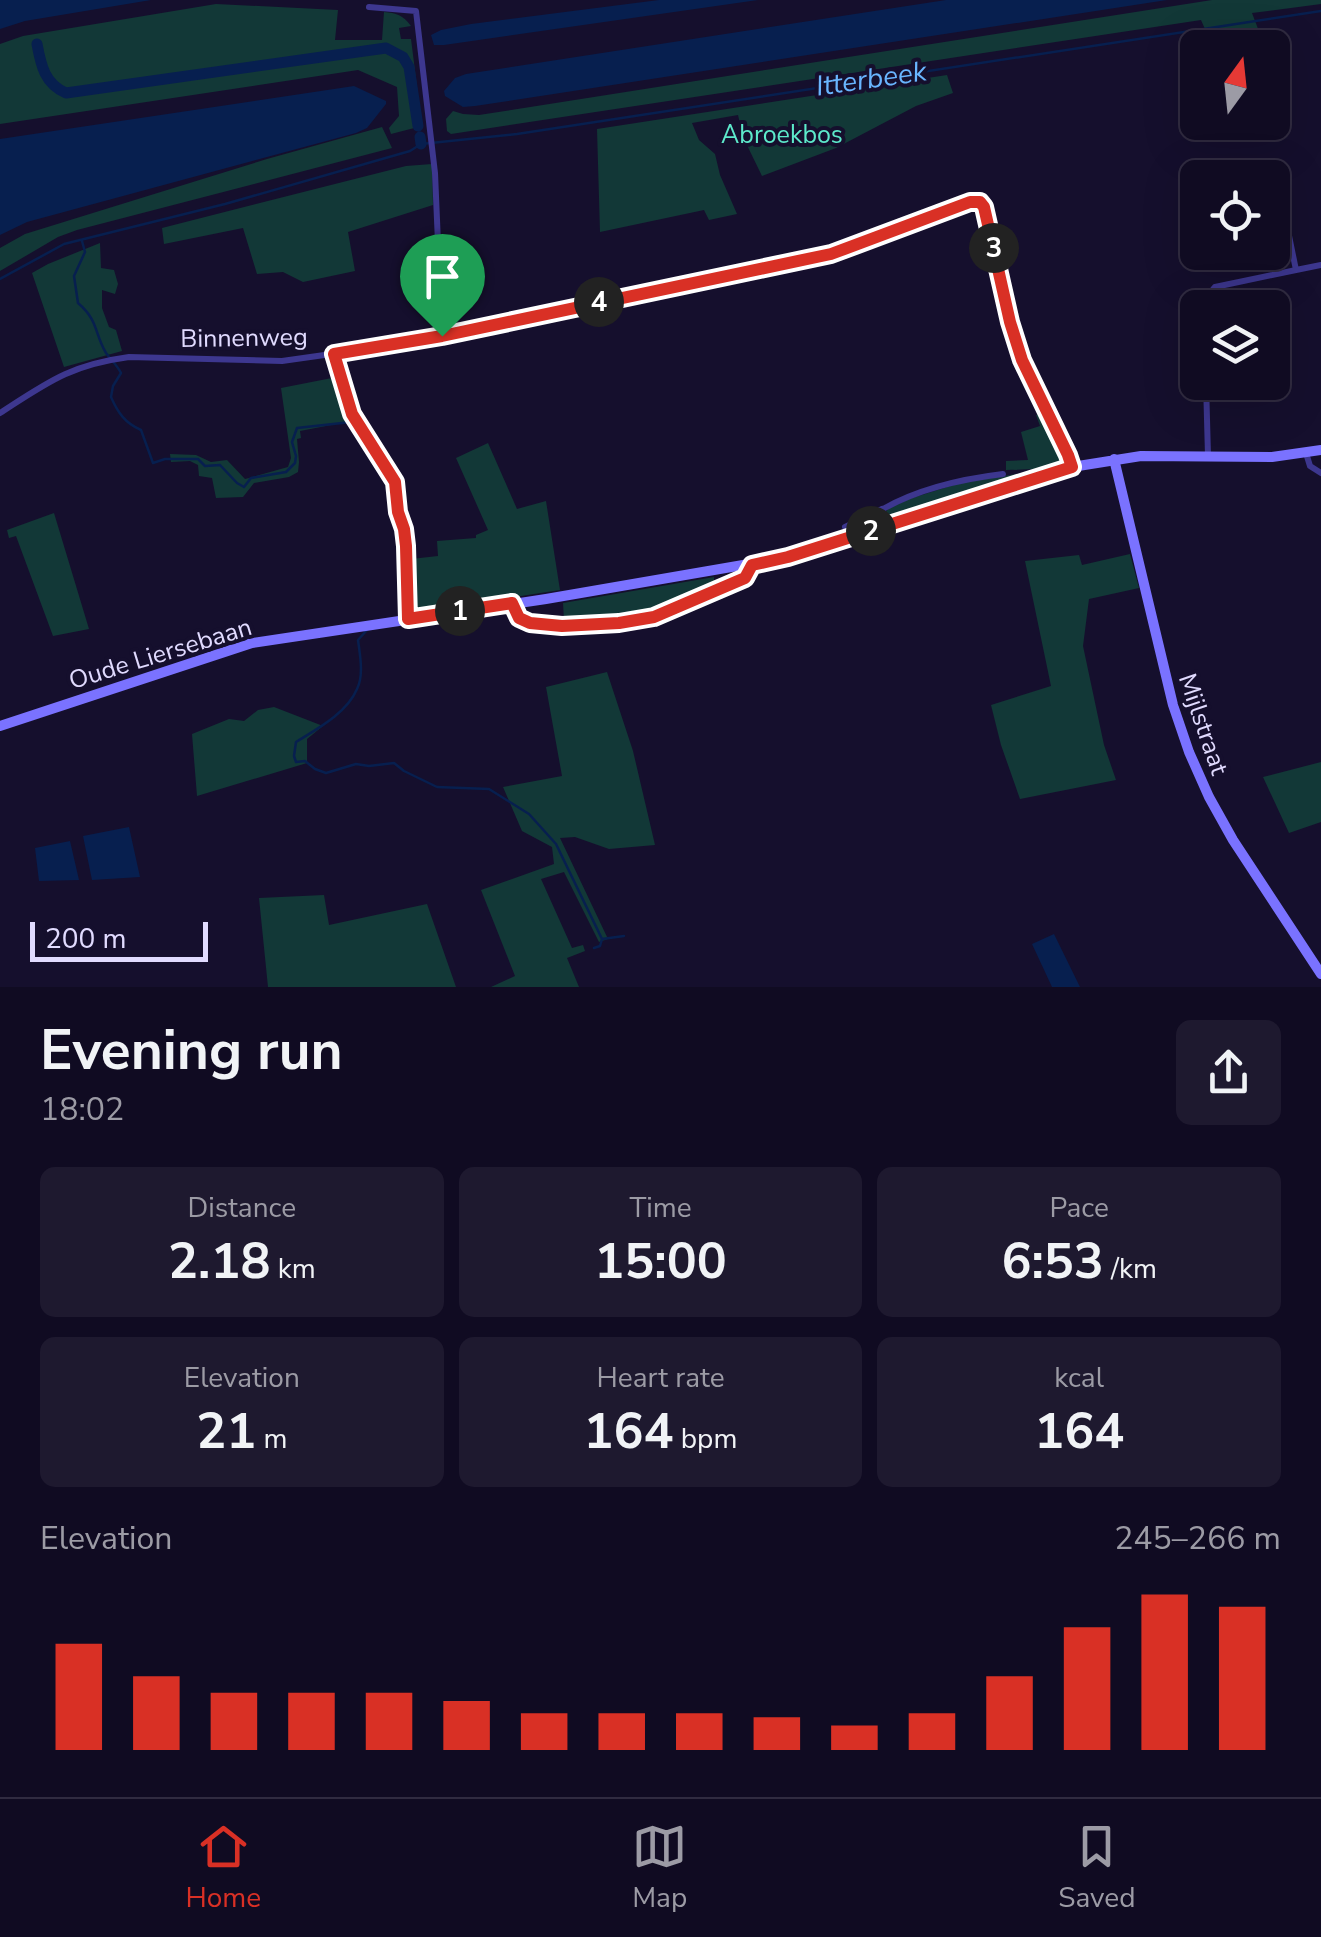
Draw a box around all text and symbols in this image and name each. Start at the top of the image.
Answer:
north arrow [1180,30,1290,140]
map controls [1180,30,1290,400]
water label: Itterbeek [813,52,930,106]
park label: Abroekbos [721,118,843,152]
button: locate [1180,160,1290,270]
pin: 3 [969,223,1019,273]
text: 3 [986,229,1002,267]
pin [400,234,485,337]
icon: arrive [415,249,470,304]
pin: 4 [574,277,624,327]
text: 4 [591,283,607,321]
button: layers [1180,290,1290,400]
street label: Binnenweg [180,320,308,356]
pin: 2 [846,506,896,556]
text: 2 [863,512,879,550]
pin: 1 [435,586,485,636]
text: 1 [452,592,468,630]
street label: Oude Liersebaan [65,610,256,698]
street label: Mijlstraat [1170,669,1236,780]
scale bar [30,917,208,961]
text: 200 m [45,920,127,958]
text: Evening run [40,1013,343,1088]
button: share [1176,1020,1281,1125]
text: 18:02 [40,1088,124,1131]
text: Distance [187,1189,296,1227]
text: Time [629,1189,692,1227]
text: Pace [1049,1189,1109,1227]
text: 2.18 [168,1227,270,1296]
text: 15:00 [594,1227,727,1296]
text: 6:53 [1001,1227,1104,1296]
text: km [270,1250,316,1288]
text: /km [1104,1250,1157,1288]
text: Elevation [184,1359,300,1397]
text: Heart rate [596,1359,725,1397]
text: kcal [1054,1359,1104,1397]
text: 21 [196,1397,256,1466]
text: 164 [584,1397,674,1466]
text: 164 [1034,1397,1124,1466]
text: m [256,1420,287,1458]
text: bpm [674,1420,737,1458]
text: Elevation [40,1517,173,1560]
text: 245–266 m [1114,1517,1281,1560]
tab: Home [185,1819,261,1917]
tab: Map [632,1819,687,1917]
tab: Saved [1058,1819,1136,1917]

